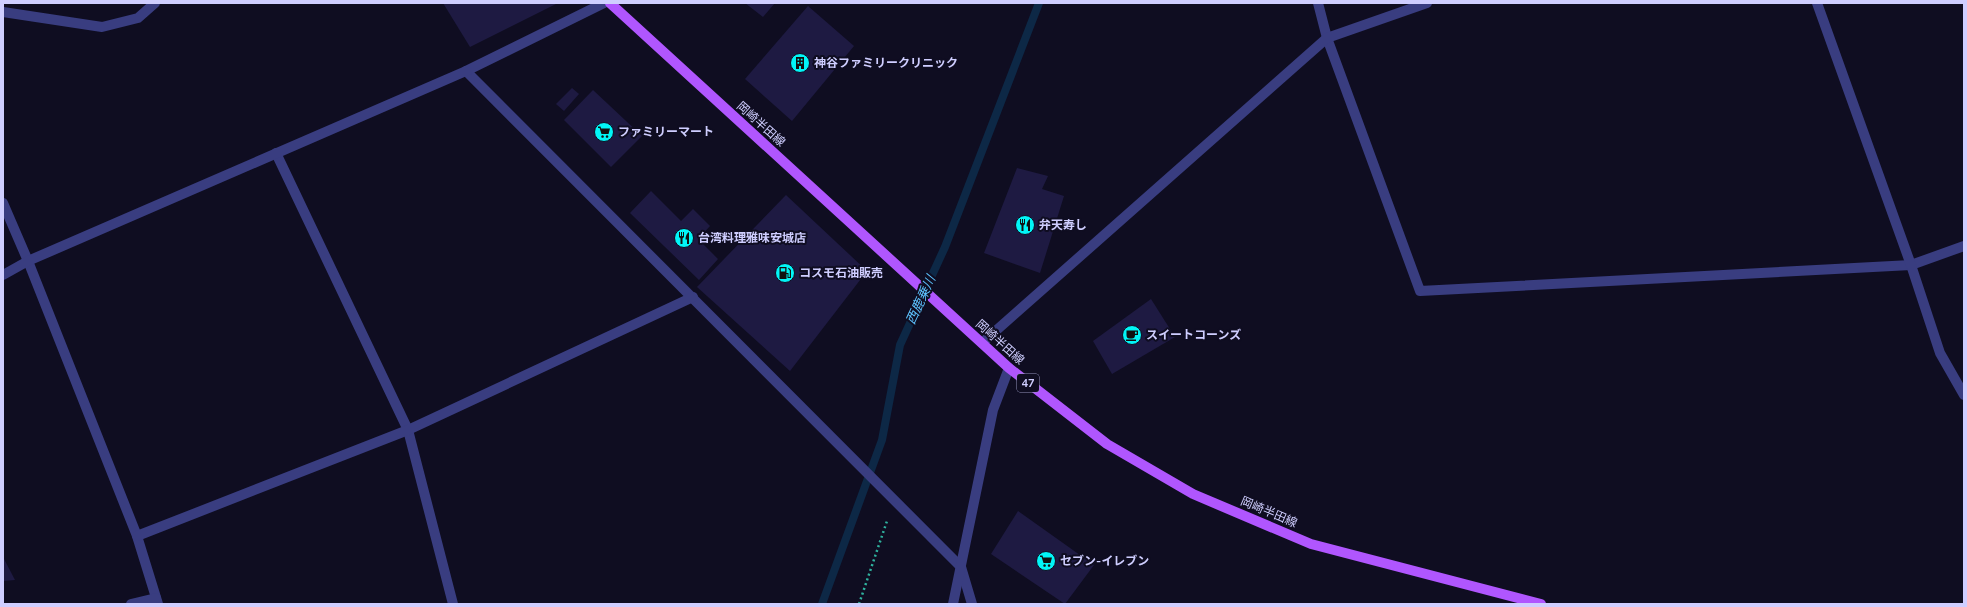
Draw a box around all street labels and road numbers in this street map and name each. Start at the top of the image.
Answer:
street label: 岡崎半田線 [733,98,789,150]
street label: 岡崎半田線 [972,316,1028,368]
road number: 47 [1017,374,1039,392]
street label: 岡崎半田線 [1238,493,1300,531]

